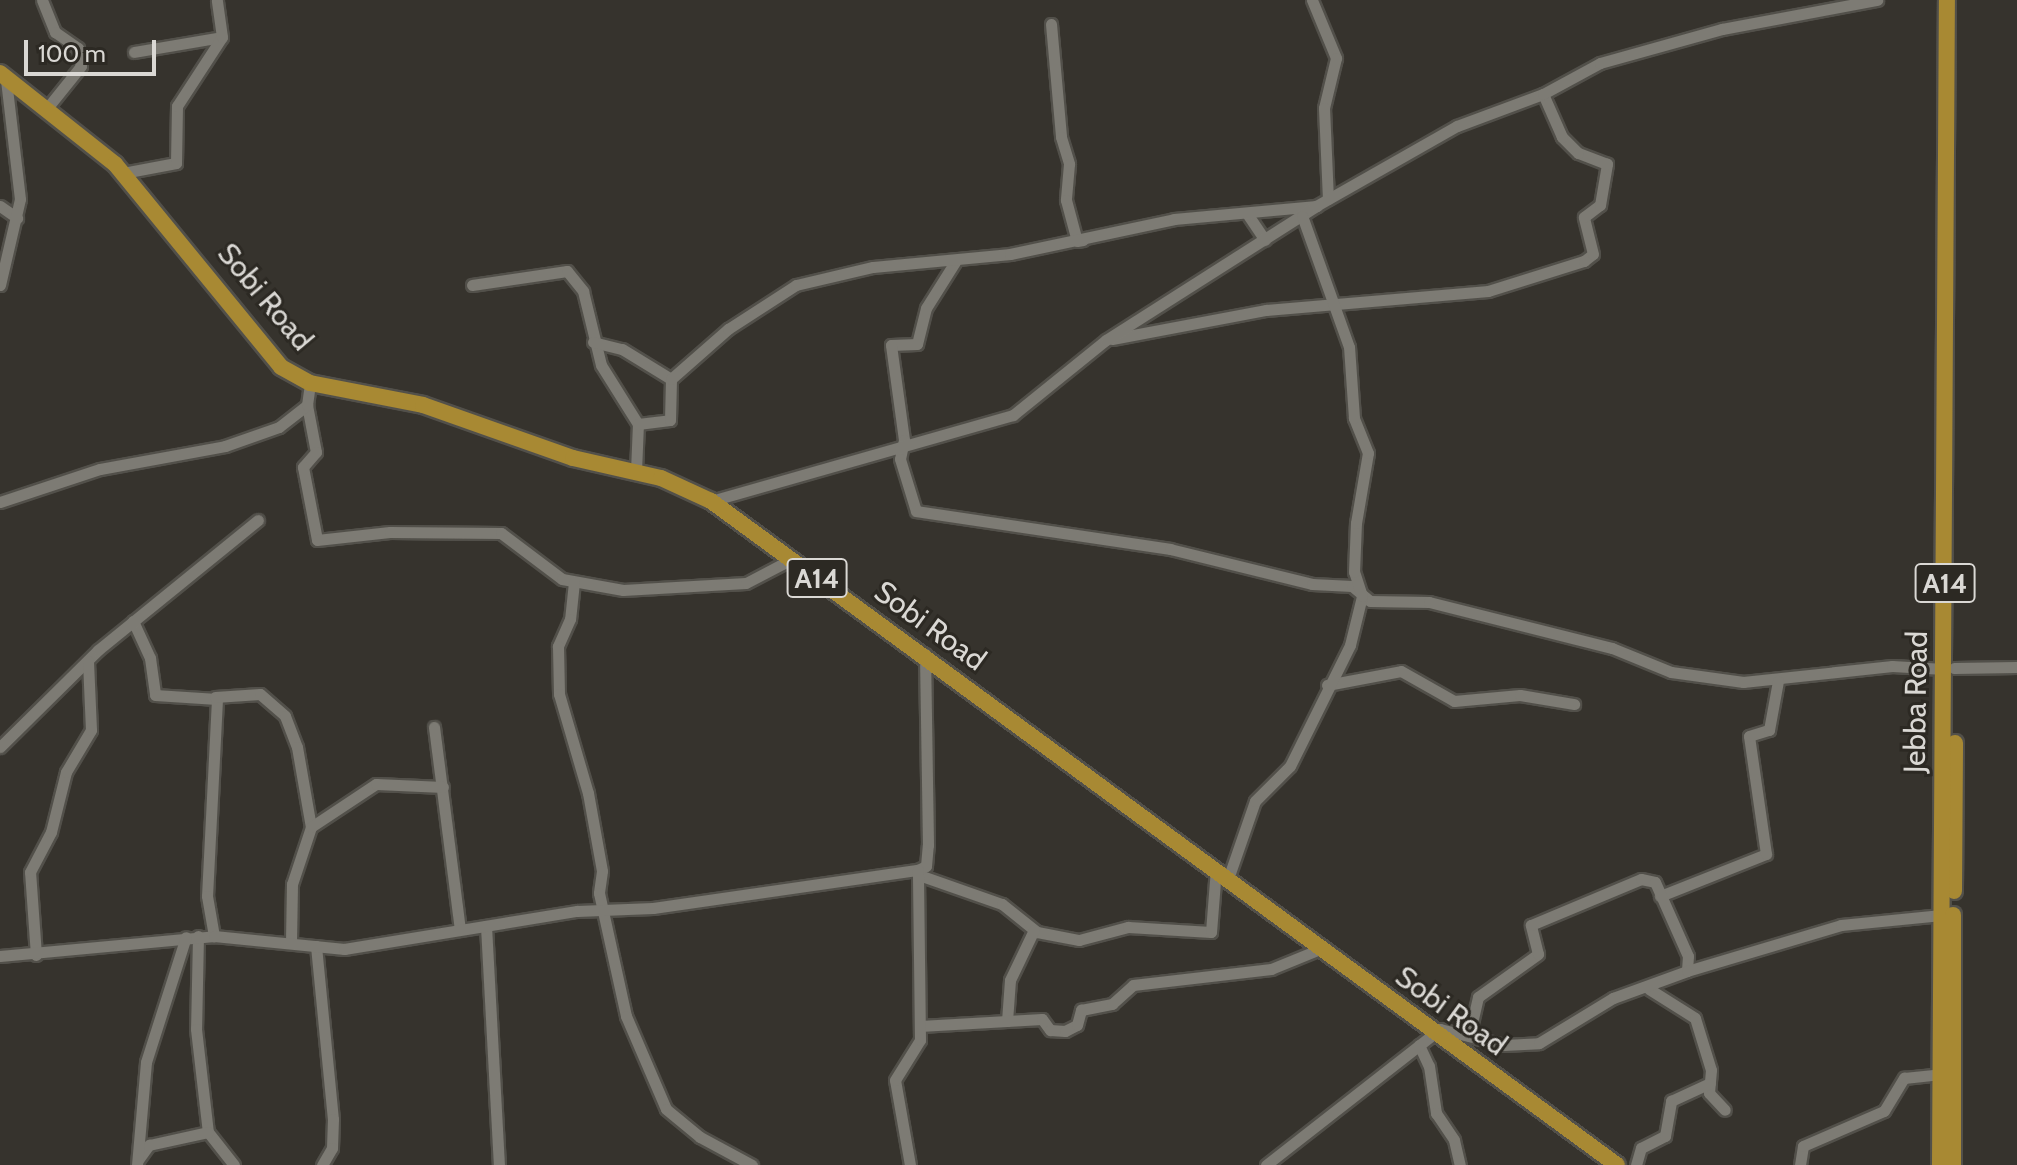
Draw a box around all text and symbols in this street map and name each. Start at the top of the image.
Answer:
scale bar [28,24,160,74]
text: 100 m [38,39,106,68]
street label: Sobi Road [210,236,320,358]
road number: A14 [785,554,849,602]
road number: A14 [1913,559,1977,607]
street label: Sobi Road [867,574,993,678]
street label: Jebba Road [1897,631,1935,773]
street label: Sobi Road [1388,959,1514,1063]

